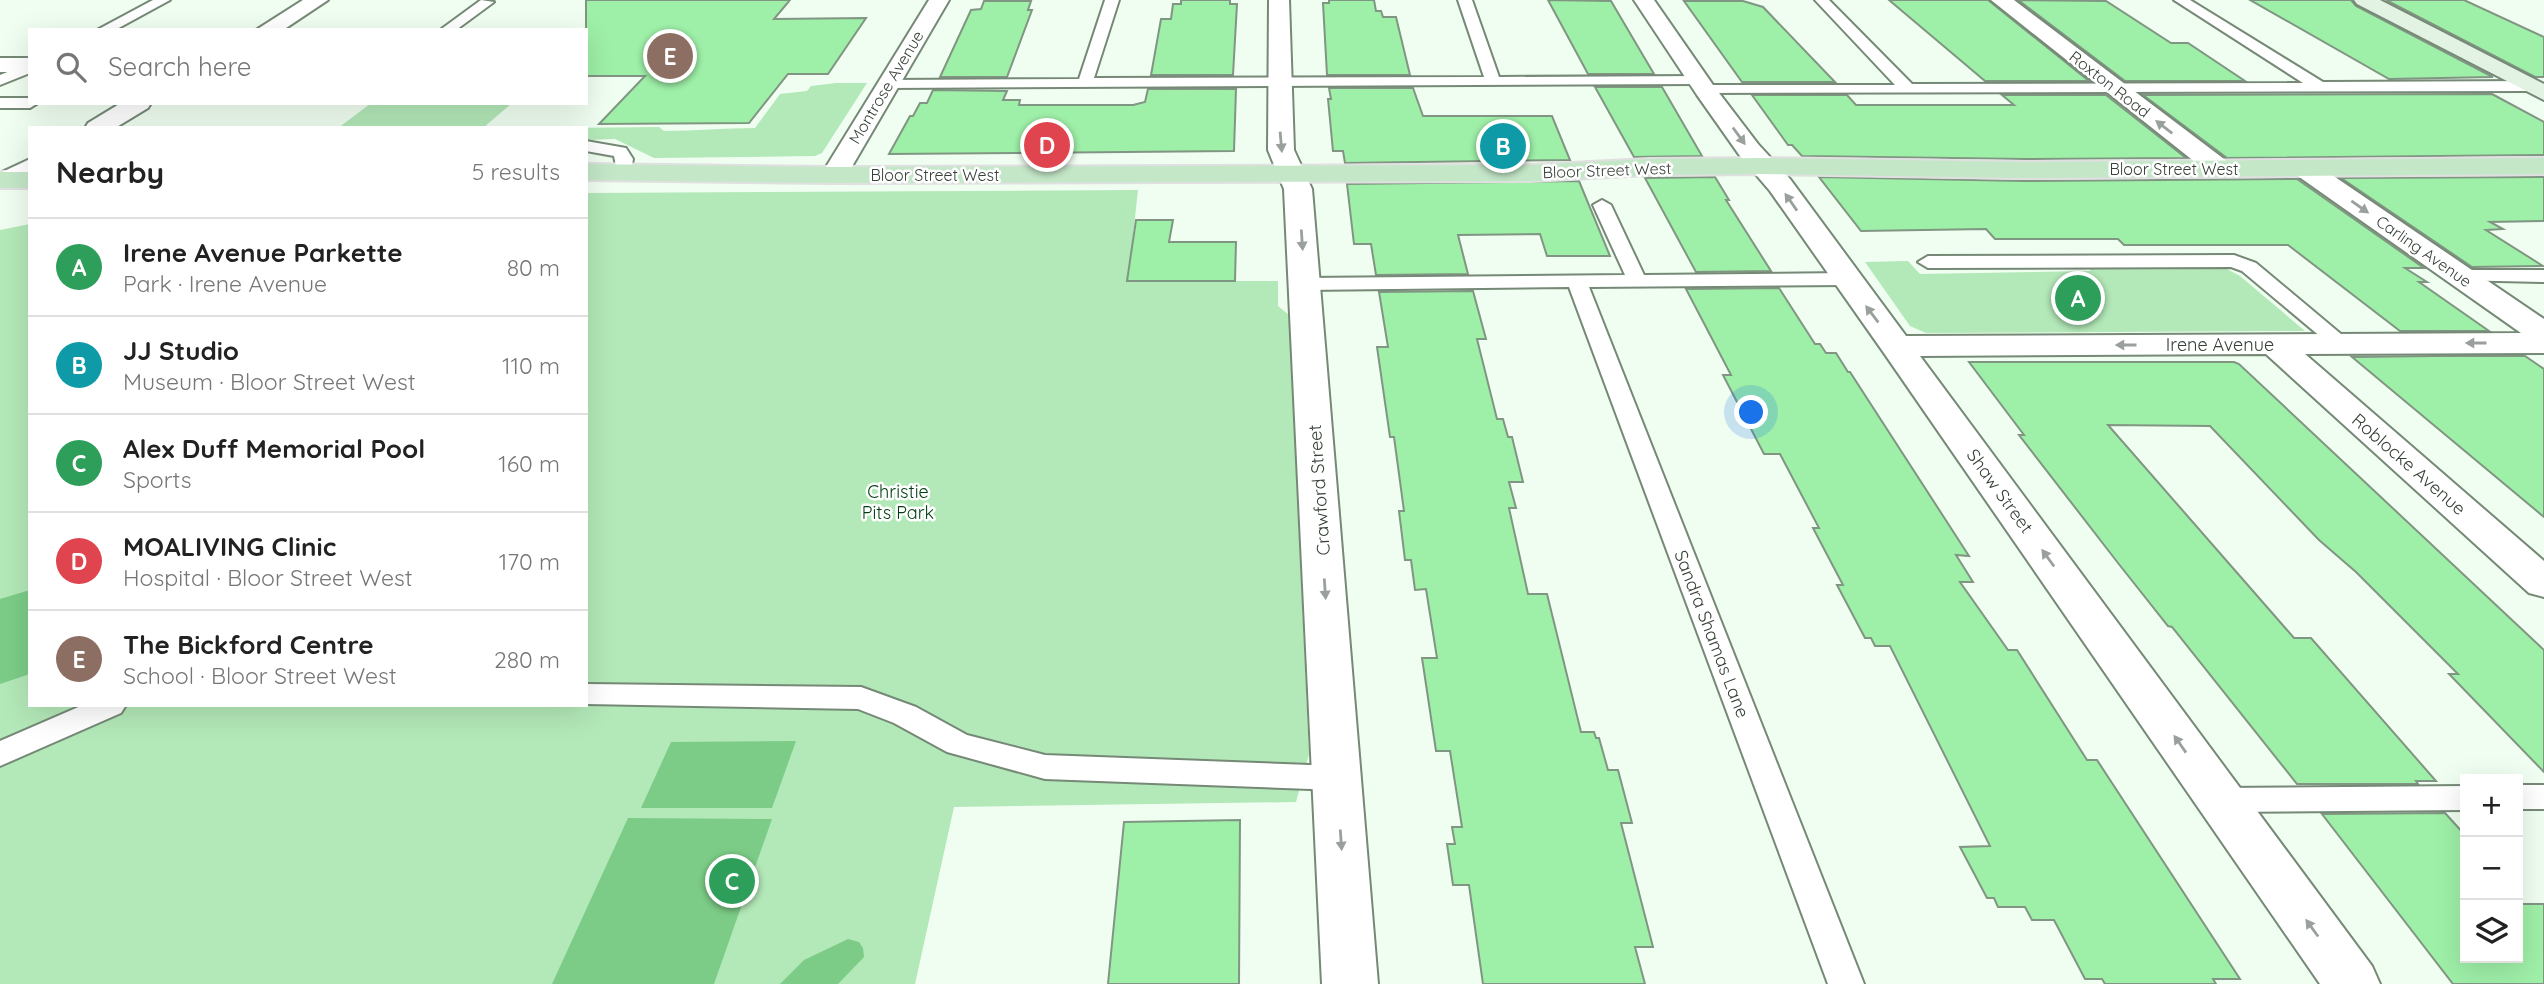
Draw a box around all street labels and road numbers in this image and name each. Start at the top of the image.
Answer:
street label: Montrose Avenue [844,27,928,147]
street label: Roxton Road [2066,46,2154,122]
street label: Bloor Street West [1542,158,1672,182]
street label: Bloor Street West [2109,159,2239,179]
street label: Bloor Street West [870,165,1000,185]
street label: Carling Avenue [2373,211,2475,291]
street label: Irene Avenue [2166,333,2274,356]
street label: Roblocke Avenue [2347,408,2471,520]
street label: Crawford Street [1303,424,1335,556]
street label: Shaw Street [1962,444,2038,538]
street label: Sandra Shamas Lane [1669,547,1755,721]

